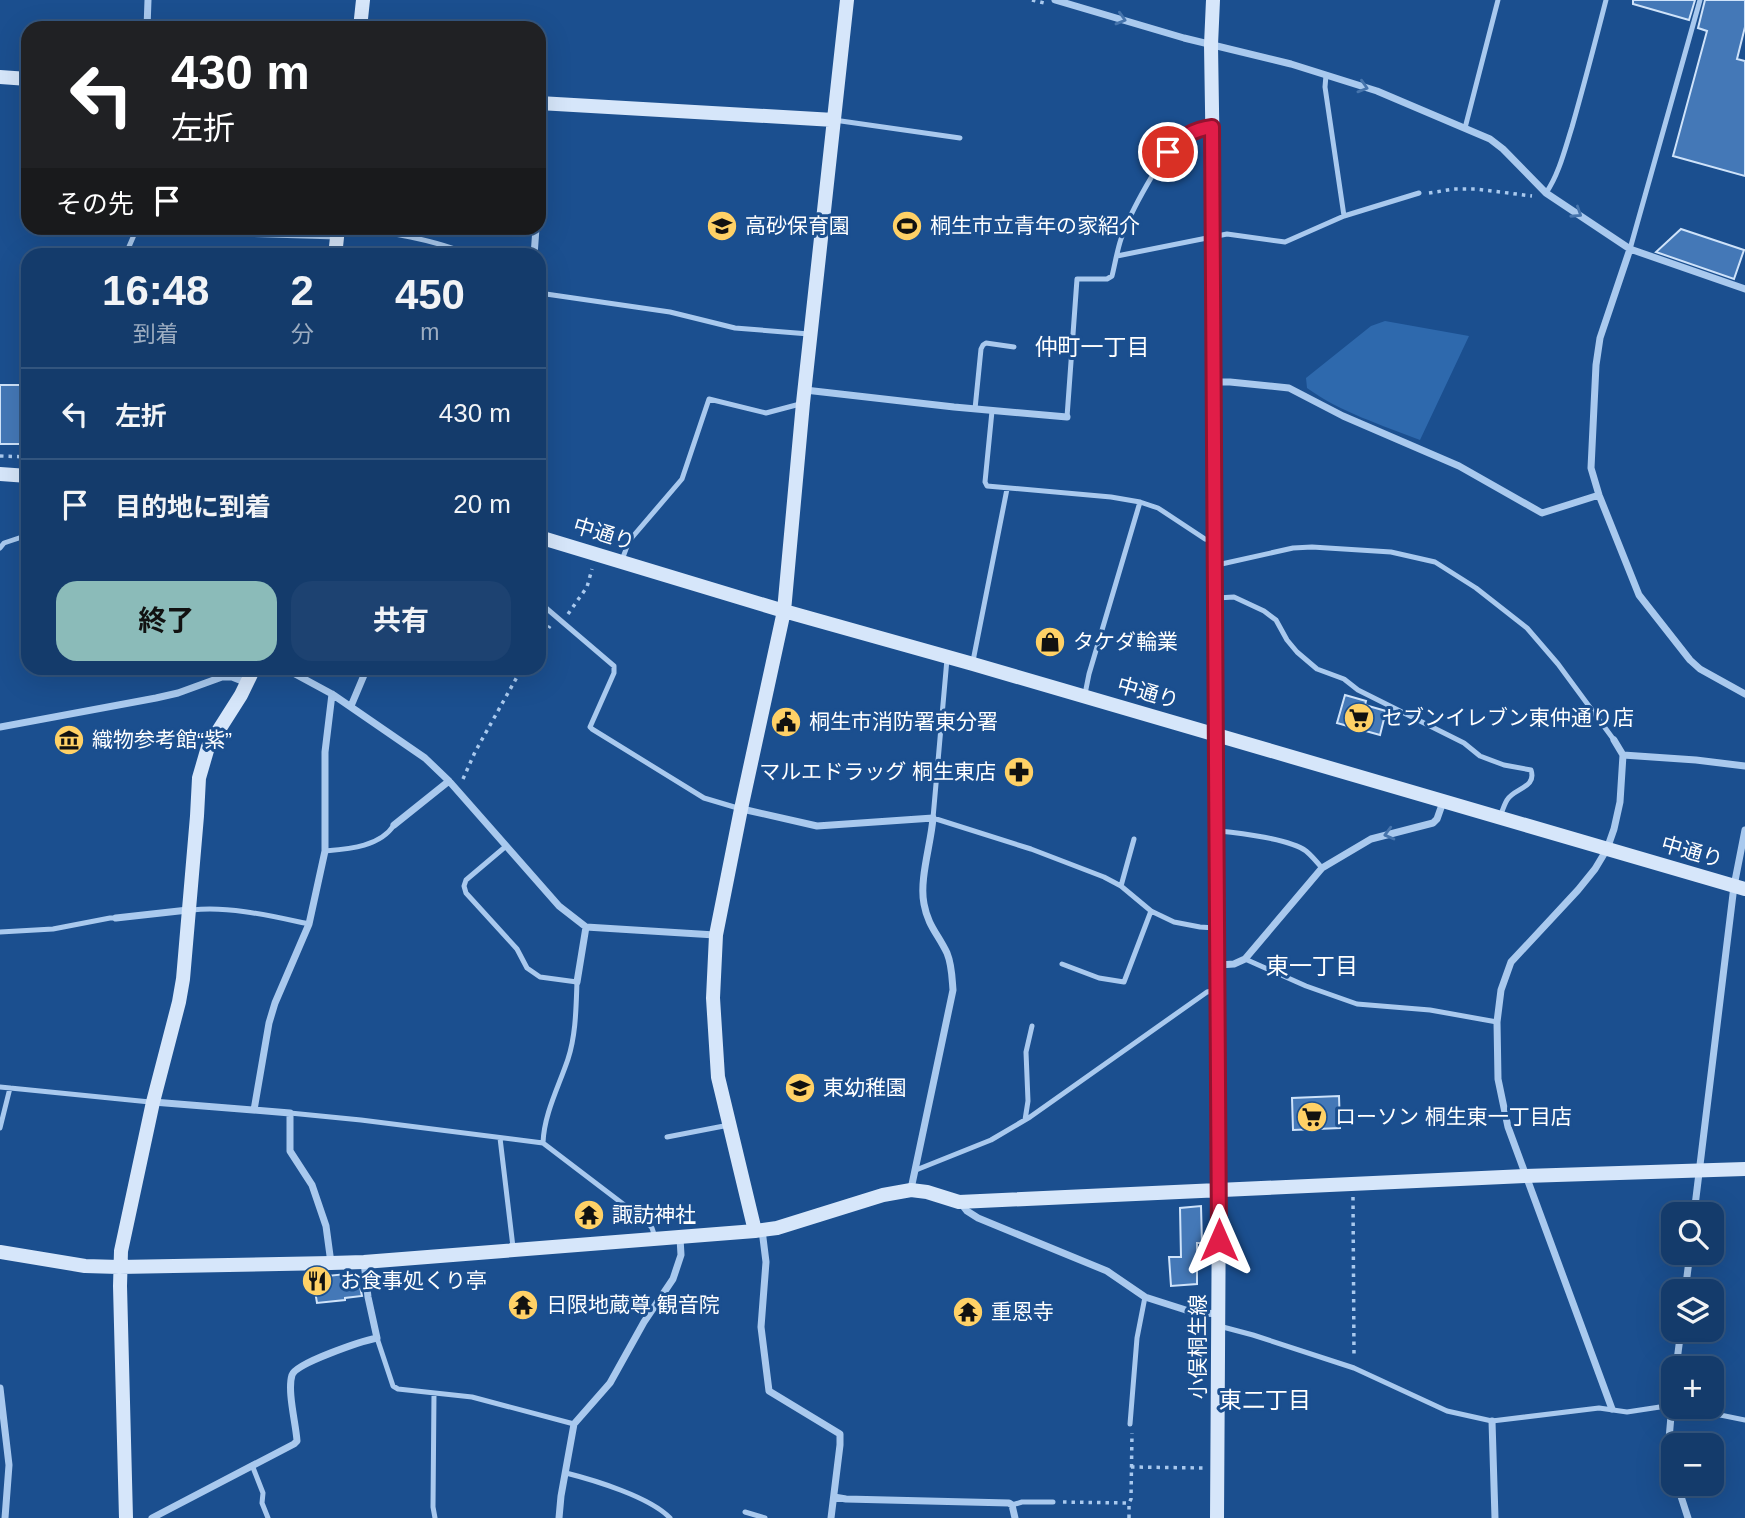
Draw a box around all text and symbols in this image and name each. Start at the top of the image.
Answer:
one-way arrow [1114,11,1126,26]
text: 430 m [171,45,310,99]
icon: left [56,49,147,140]
one-way arrow [1357,78,1369,93]
text: 左折 [171,110,235,146]
pin [1138,122,1198,182]
icon: arrive [1149,133,1187,171]
icon: arrive [148,182,186,220]
text: その先 [56,189,134,219]
one-way arrow [1569,205,1582,217]
school or university icon: 高砂保育園 [705,209,739,243]
sports icon: 桐生市立青年の家紹介 [890,209,924,243]
place label: 高砂保育園 [745,214,850,237]
place label: 桐生市立青年の家紹介 [930,214,1140,237]
text: 16:48 [102,267,209,314]
text: 2 [290,267,314,314]
text: 450 [395,271,465,318]
text: m [420,319,440,345]
text: 到着 [133,321,179,347]
text: 分 [291,321,314,347]
district label: 仲町一丁目 [1035,334,1150,360]
icon: left [56,395,94,433]
text: 430 m [439,398,511,428]
text: 左折 [115,401,167,431]
icon: arrive [56,486,94,524]
text: 20 m [453,489,511,519]
text: 目的地に到着 [115,492,271,522]
street label: 中通り [571,513,638,554]
button: 終了 [56,581,277,661]
button: 共有 [291,581,511,661]
shop icon: タケダ輪業 [1033,625,1067,659]
place label: タケダ輪業 [1073,630,1178,653]
street label: 中通り [1115,673,1182,712]
supermarket icon: セブンイレブン東仲通り店 [1342,701,1376,735]
public building icon: 桐生市消防署東分署 [769,705,803,739]
place label: セブンイレブン東仲通り店 [1382,706,1634,729]
place label: 桐生市消防署東分署 [809,710,998,733]
museum icon: 織物参考館“紫” [52,723,86,757]
place label: 織物参考館“紫” [92,728,232,751]
pharmacy icon: マルエドラッグ 桐生東店 [1002,755,1036,789]
place label: マルエドラッグ 桐生東店 [759,760,996,783]
one-way arrow [1383,826,1395,840]
street label: 中通り [1659,832,1726,871]
district label: 東一丁目 [1266,953,1358,979]
school or university icon: 東幼稚園 [783,1071,817,1105]
place label: 東幼稚園 [823,1076,907,1099]
supermarket icon: ローソン 桐生東一丁目店 [1295,1100,1329,1134]
place label: ローソン 桐生東一丁目店 [1335,1105,1572,1128]
temple icon: 諏訪神社 [572,1198,606,1232]
map controls [1661,1202,1724,1496]
button: search [1661,1202,1724,1265]
place label: 諏訪神社 [612,1203,696,1226]
position arrow [1182,1203,1256,1277]
restaurant icon: お食事処くり亭 [300,1264,334,1298]
place label: お食事処くり亭 [340,1269,487,1292]
button: layers [1661,1279,1724,1342]
temple icon: 日限地蔵尊 観音院 [506,1288,540,1322]
place label: 日限地蔵尊 観音院 [546,1293,720,1316]
temple icon: 重恩寺 [951,1295,985,1329]
street label: 小俣桐生線 [1186,1295,1209,1400]
place label: 重恩寺 [991,1300,1054,1323]
button: + [1661,1356,1724,1419]
district label: 東二丁目 [1219,1387,1311,1413]
button: − [1661,1433,1724,1496]

